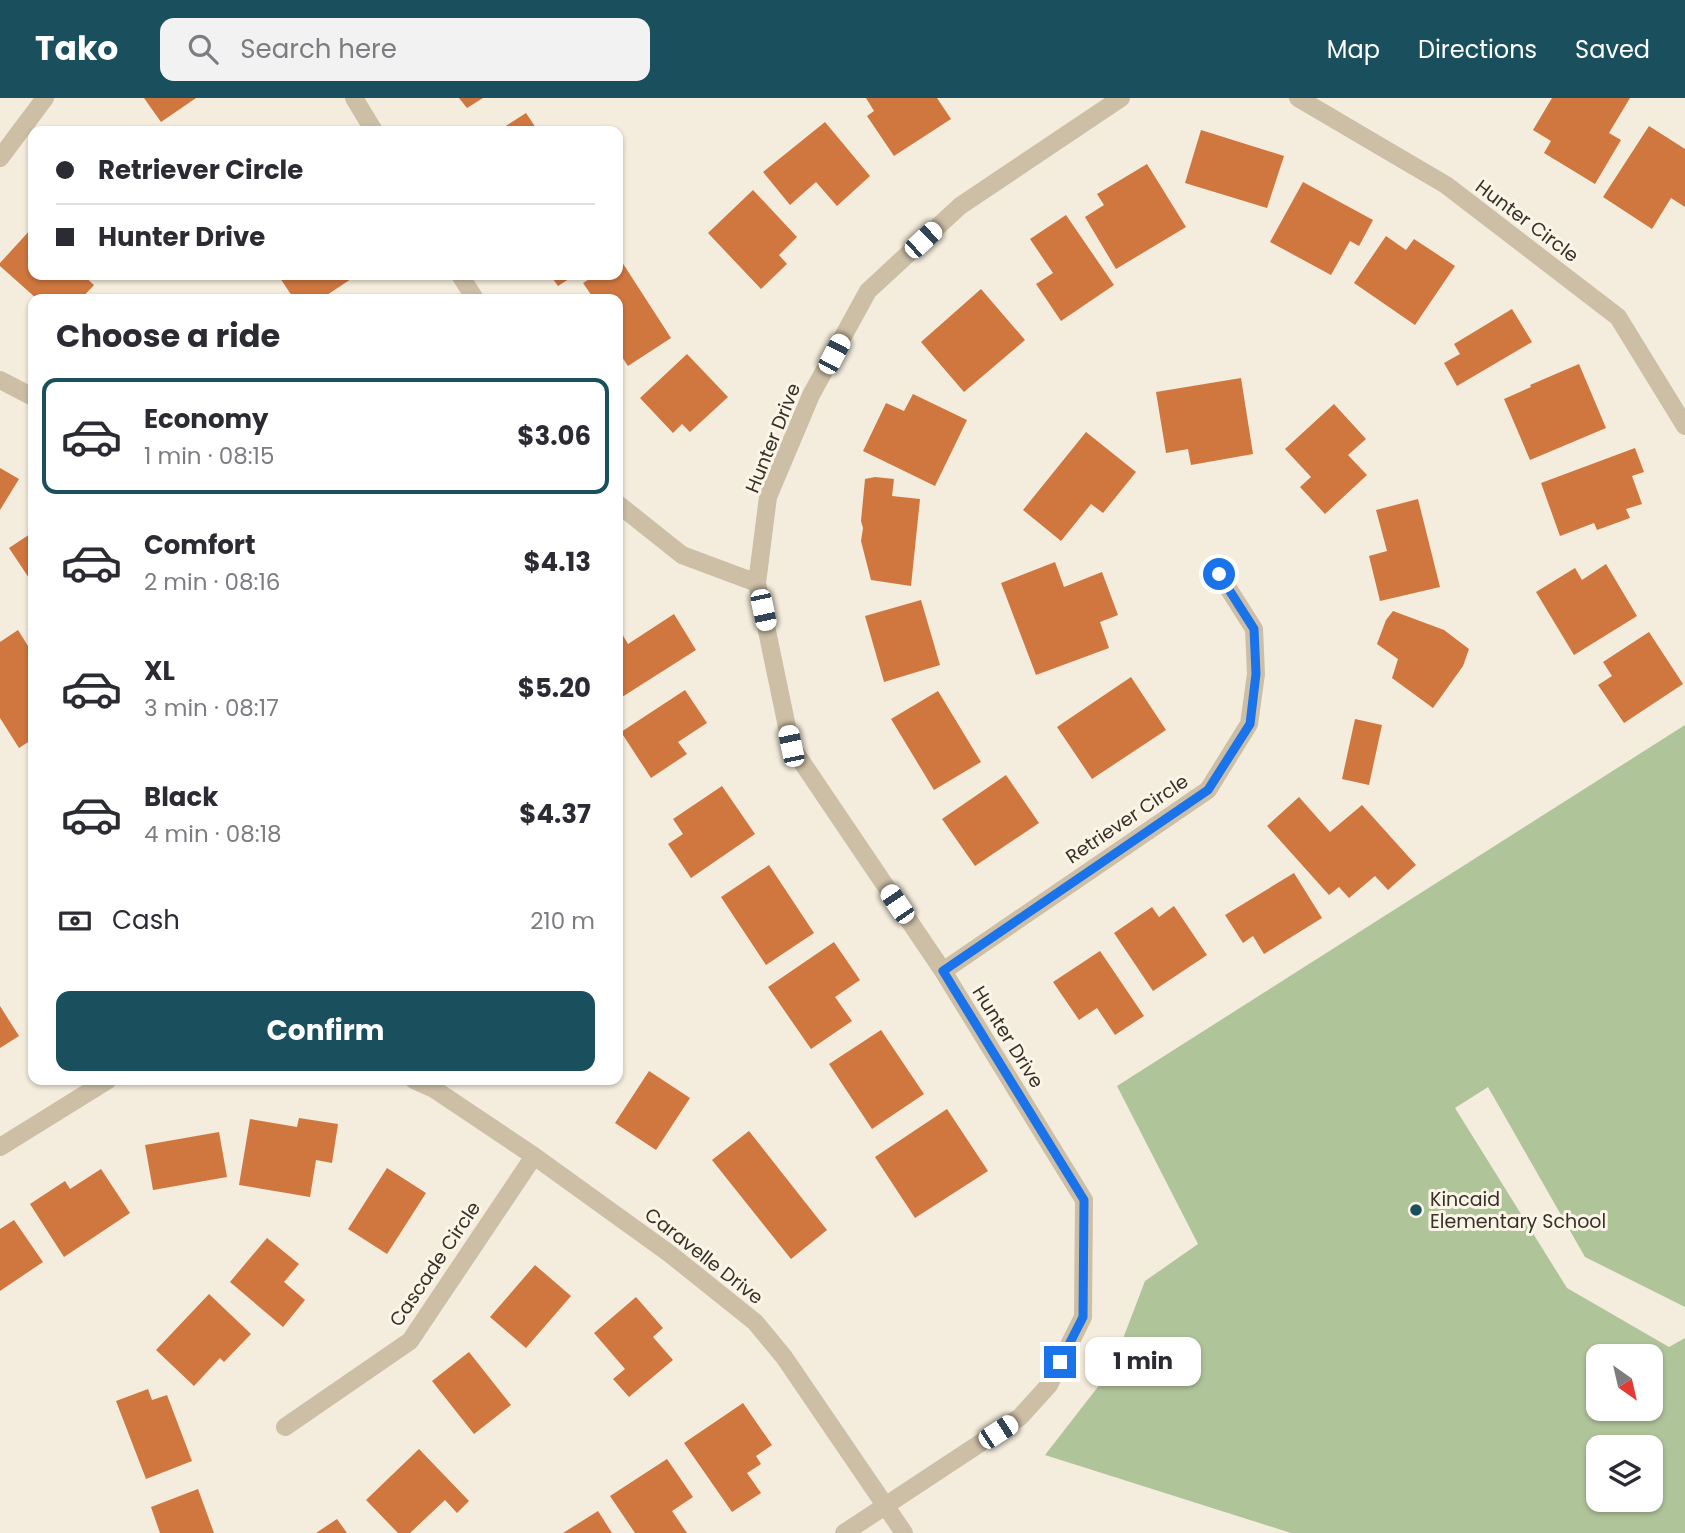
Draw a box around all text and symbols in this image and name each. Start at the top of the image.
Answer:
search box [160,18,650,81]
text: Tako [35,25,118,72]
icon: search [184,30,222,68]
text: Search here [240,31,397,67]
text: Map [1327,33,1380,66]
text: Directions [1418,33,1537,66]
text: Saved [1575,33,1650,66]
text: Retriever Circle [98,152,303,188]
street label: Hunter Circle [1470,173,1584,269]
car [901,218,946,262]
text: Hunter Drive [98,219,265,255]
text: Choose a ride [56,313,280,358]
car [815,331,854,377]
street label: Hunter Drive [739,379,807,497]
text: Economy [144,401,268,437]
icon: car [60,405,123,468]
text: $3.06 [517,418,591,454]
text: 1 min · 08:15 [144,440,274,472]
text: Comfort [144,527,256,563]
icon: car [60,531,123,594]
text: $4.13 [523,544,591,580]
route start [1203,558,1235,590]
text: 2 min · 08:16 [144,566,280,598]
car [749,587,778,633]
text: XL [144,653,175,689]
icon: car [60,657,123,720]
text: $5.20 [518,670,591,706]
text: 3 min · 08:17 [144,692,279,724]
car [777,723,806,769]
street label: Retriever Circle [1060,768,1194,870]
text: Black [144,779,218,815]
icon: car [60,783,123,846]
text: $4.37 [519,796,591,832]
text: 4 min · 08:18 [144,818,282,850]
car [877,881,918,927]
icon: cash [56,902,94,940]
text: Cash [112,902,180,938]
text: 210 m [530,905,595,937]
street label: Hunter Drive [966,981,1050,1093]
button: Confirm [56,991,595,1071]
place label: Kincaid Elementary School [1430,1186,1606,1235]
street label: Cascade Circle [383,1196,487,1332]
street label: Caravelle Drive [639,1201,769,1311]
marker: Kincaid Elementary School [1408,1202,1424,1218]
callout: 1 min [1084,1338,1200,1386]
north arrow [1586,1344,1662,1421]
map controls [1586,1344,1663,1512]
text: 1 min [1113,1345,1173,1377]
route end [1044,1346,1076,1378]
car [975,1412,1022,1452]
button: layers [1586,1435,1663,1512]

